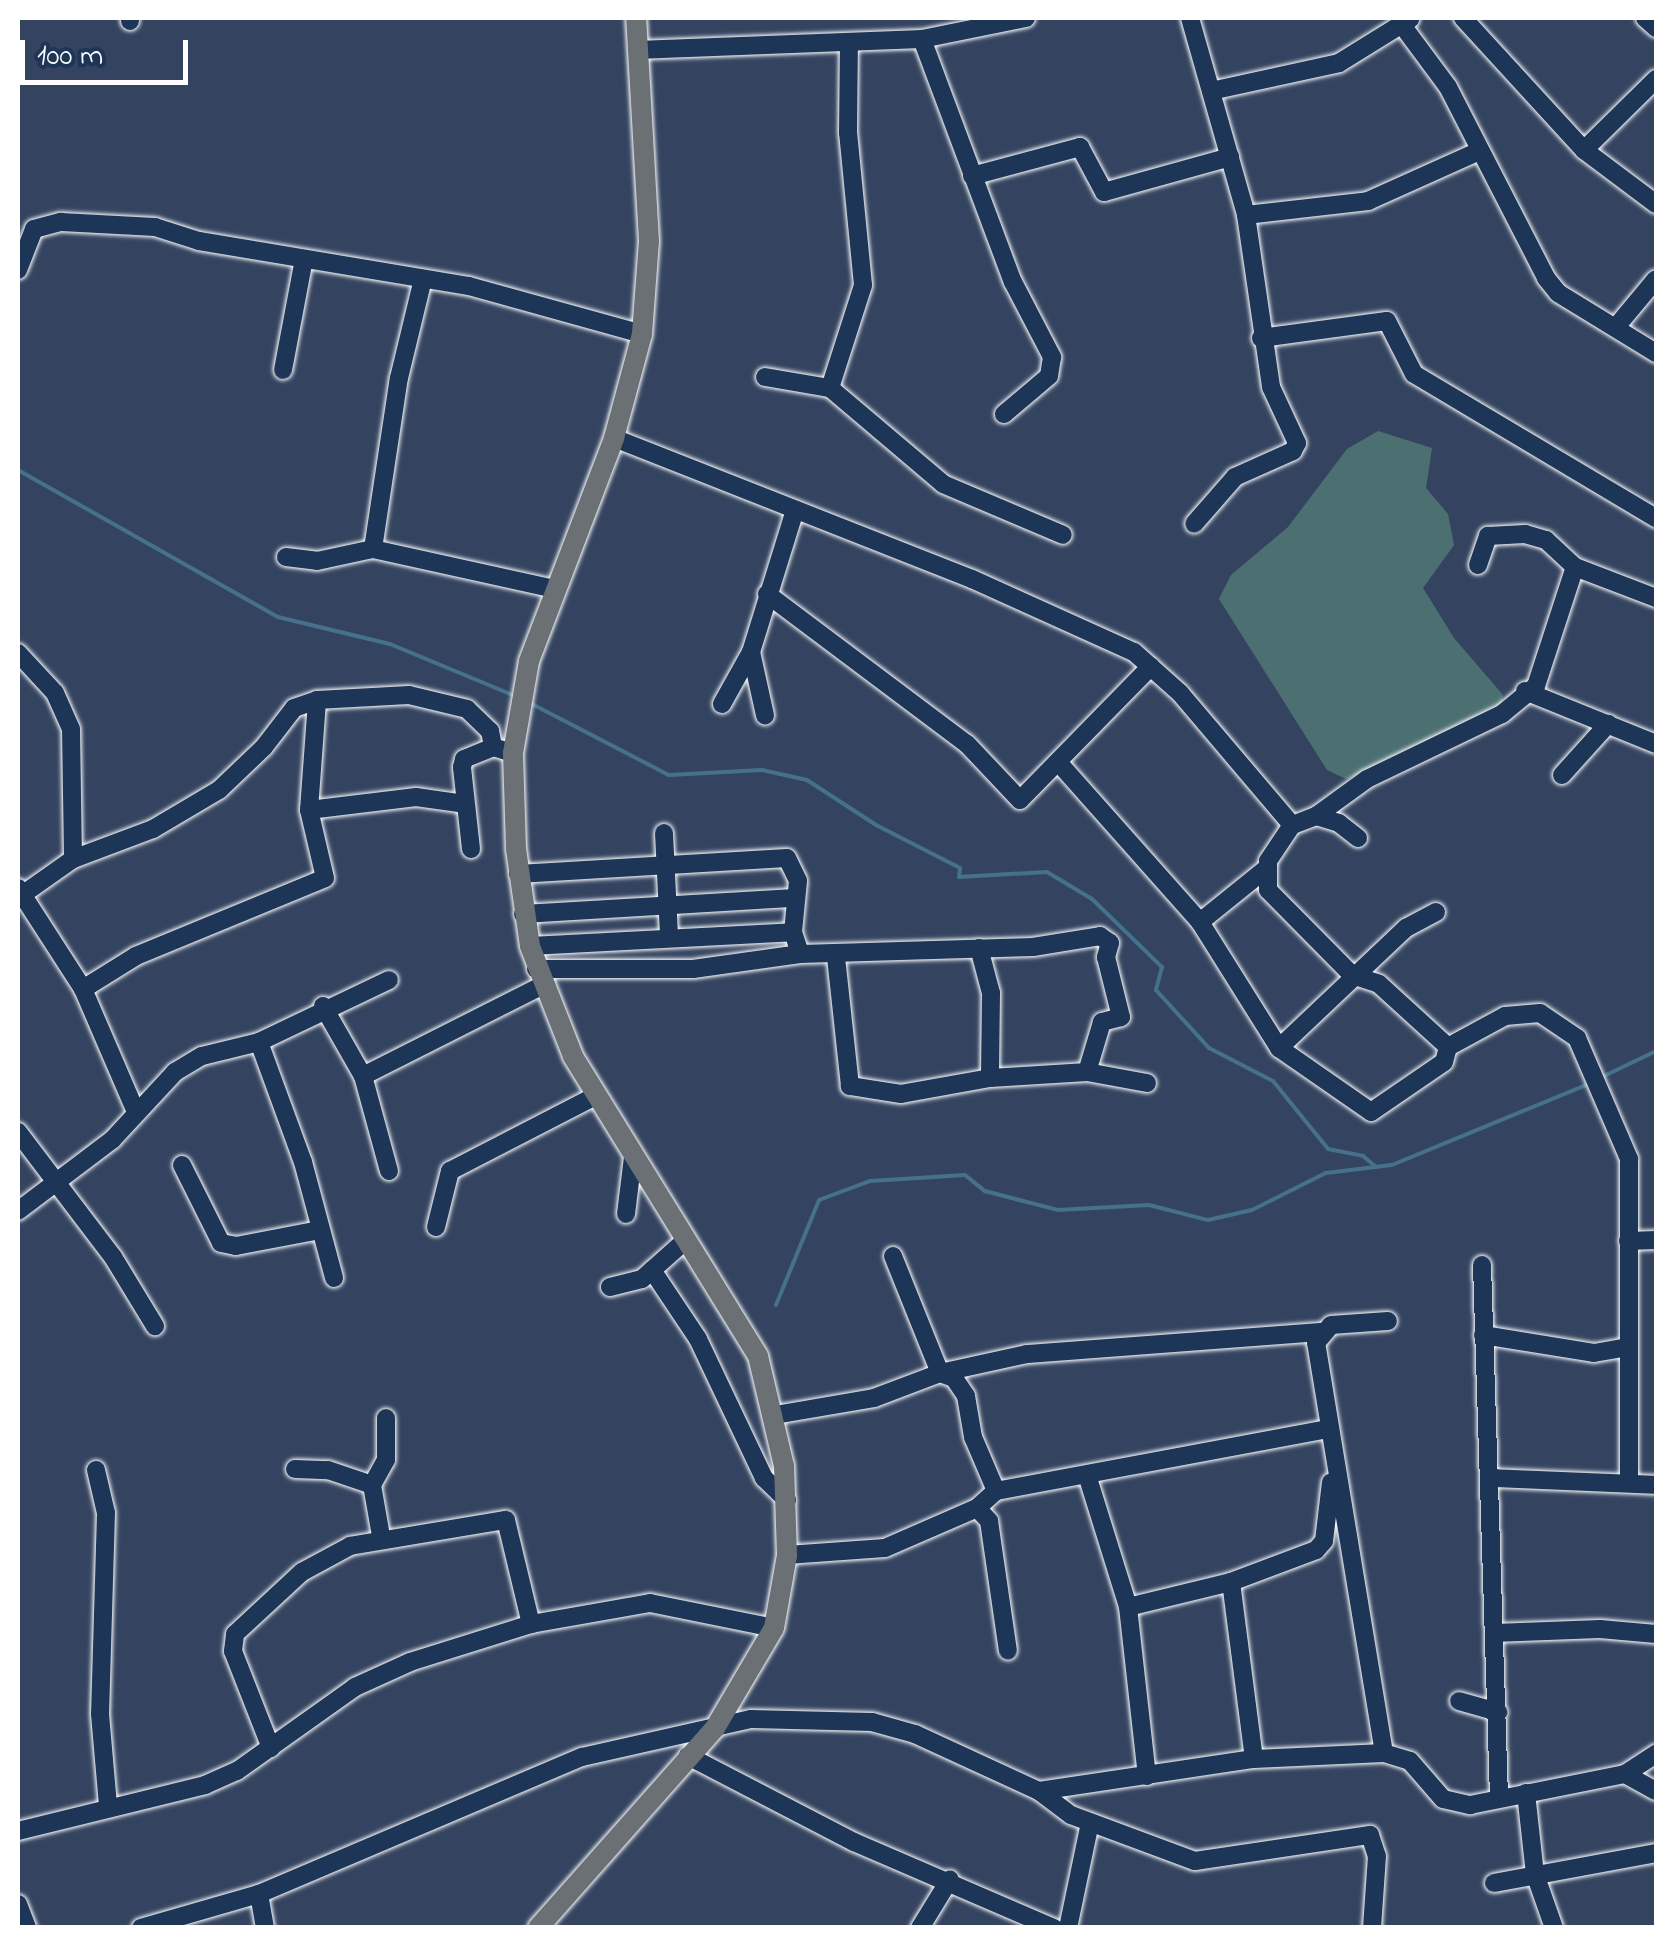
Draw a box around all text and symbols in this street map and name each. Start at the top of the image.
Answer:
scale bar [25,20,192,82]
text: 100 m [37,35,103,79]

